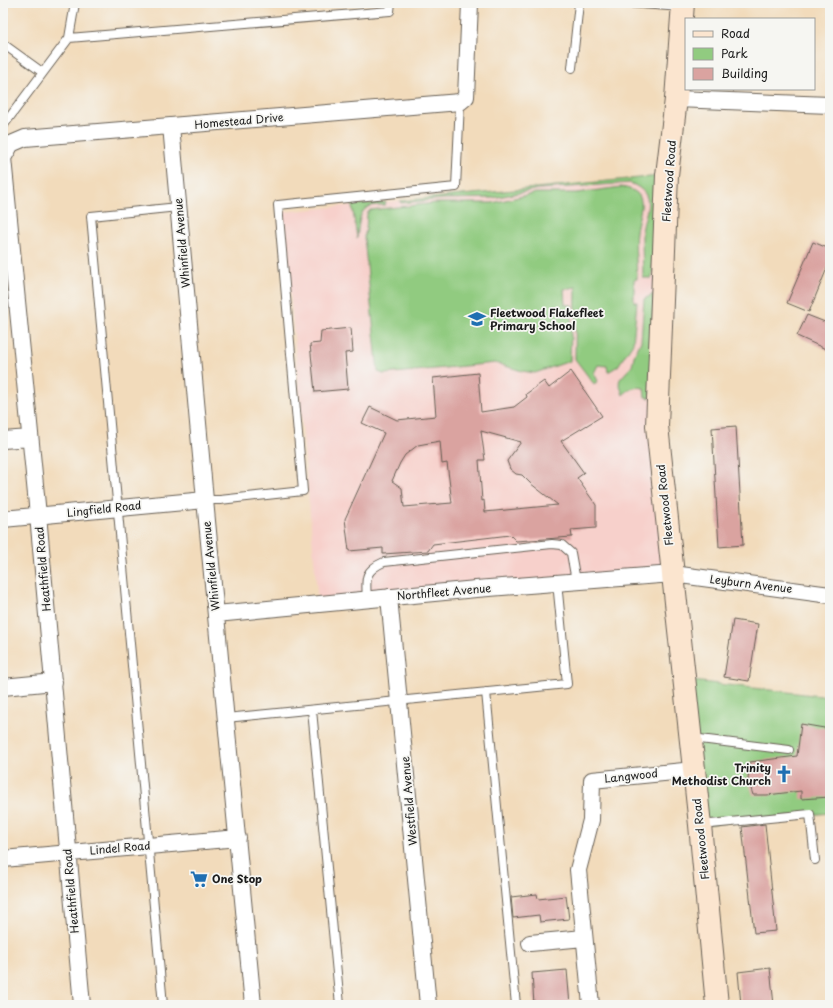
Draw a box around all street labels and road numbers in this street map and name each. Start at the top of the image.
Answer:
street label: Homestead Drive [194,108,284,133]
street label: Fleetwood Road [657,140,680,222]
street label: Whinfield Avenue [169,197,194,289]
street label: Fleetwood Road [652,463,677,547]
street label: Lingfield Road [66,496,142,521]
street label: Whinfield Avenue [197,520,224,612]
street label: Heathfield Road [30,526,55,612]
street label: Leyburn Avenue [709,570,793,597]
street label: Northfleet Avenue [396,579,492,604]
street label: Westfield Avenue [396,756,421,846]
street label: Langwood [603,764,659,787]
street label: Fleetwood Road [688,797,713,881]
street label: Lindel Road [89,836,151,859]
street label: Heathfield Road [58,848,83,934]

